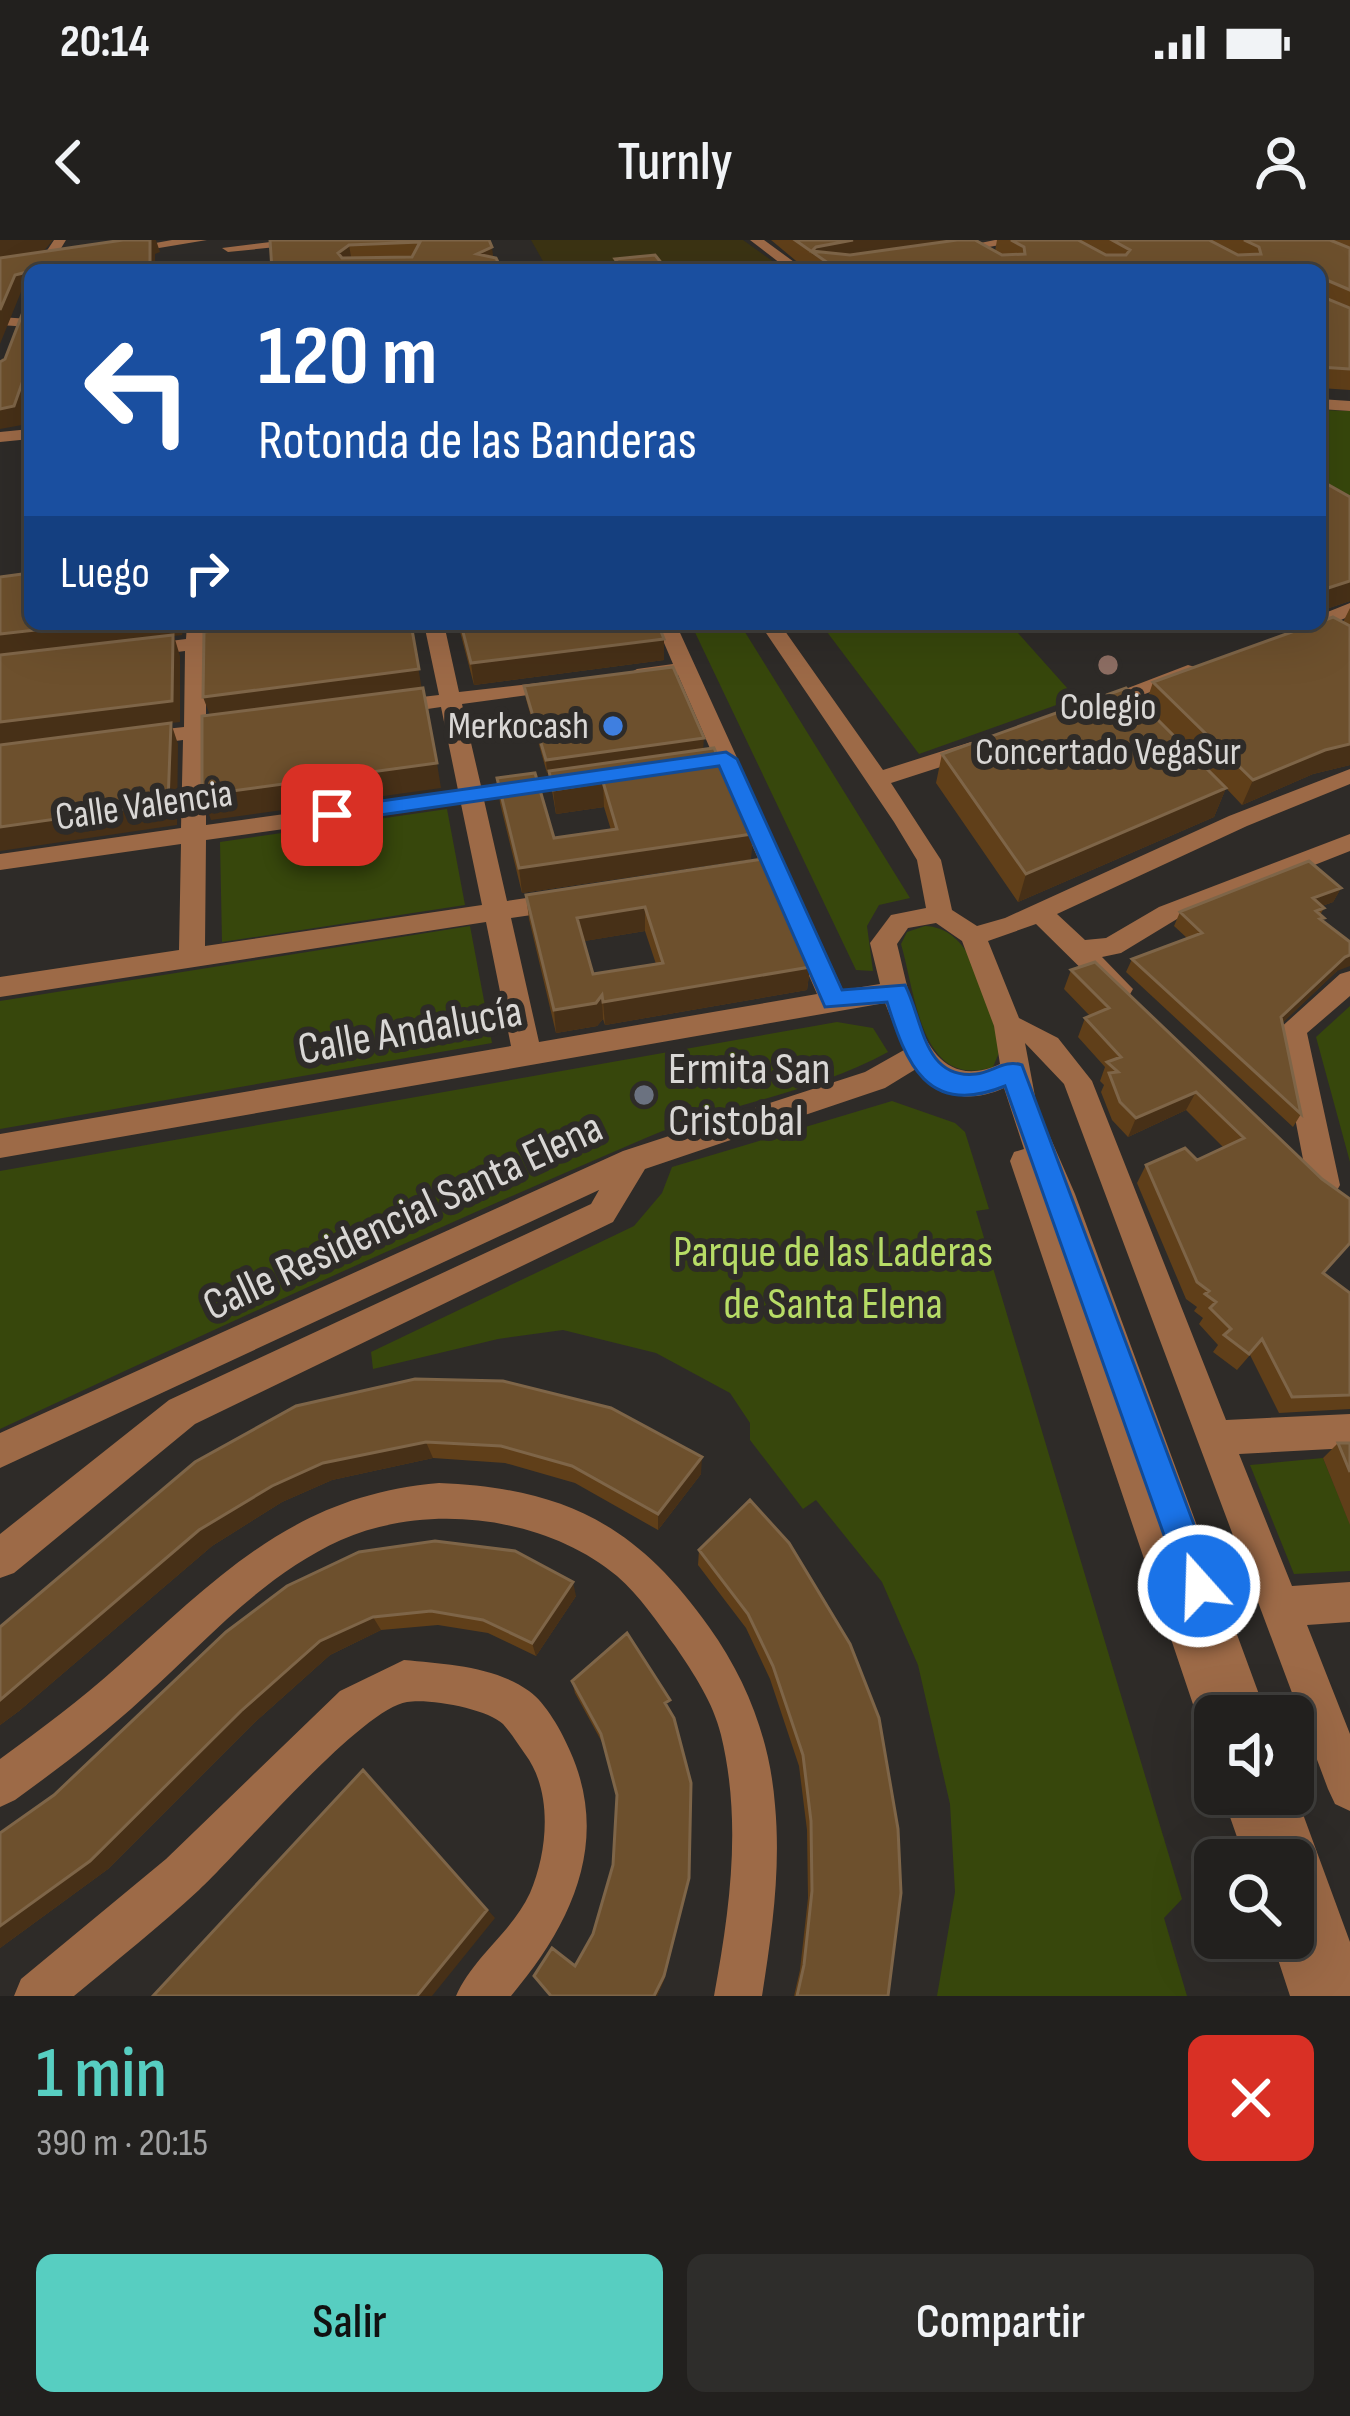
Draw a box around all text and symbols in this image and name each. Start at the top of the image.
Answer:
text: 20:14 [60,15,150,70]
icon: back [36,129,102,195]
icon: person [1248,129,1314,195]
text: Turnly [618,130,732,195]
text: 120 m [258,307,437,408]
icon: left [60,312,216,468]
text: Rotonda de las Banderas [258,409,697,474]
icon: right [174,540,240,606]
text: Luego [60,546,150,601]
marker: Colegio Concertado VegaSur [1095,652,1121,678]
place label: Colegio Concertado VegaSur [975,684,1241,776]
place label: Merkocash [448,703,589,750]
marker: Merkocash [600,713,626,739]
pin [281,764,383,866]
street label: Calle Valencia [52,770,236,842]
icon: arrive [299,782,365,848]
street label: Calle Andalucía [294,984,526,1078]
place label: Ermita San Cristobal [668,1042,831,1149]
marker: Ermita San Cristobal [631,1082,657,1108]
street label: Calle Residencial Santa Elena [195,1100,611,1334]
park label: Parque de las Laderas de Santa Elena [673,1225,993,1332]
position arrow [1136,1523,1262,1649]
map controls [1194,1695,1314,1959]
button: sound [1194,1695,1314,1815]
button: search [1194,1839,1314,1959]
text: 1 min [36,2031,167,2118]
button: close [1188,2035,1314,2161]
text: 390 m · 20:15 [36,2120,208,2167]
button: Salir [36,2254,663,2392]
button: Compartir [687,2254,1314,2392]

